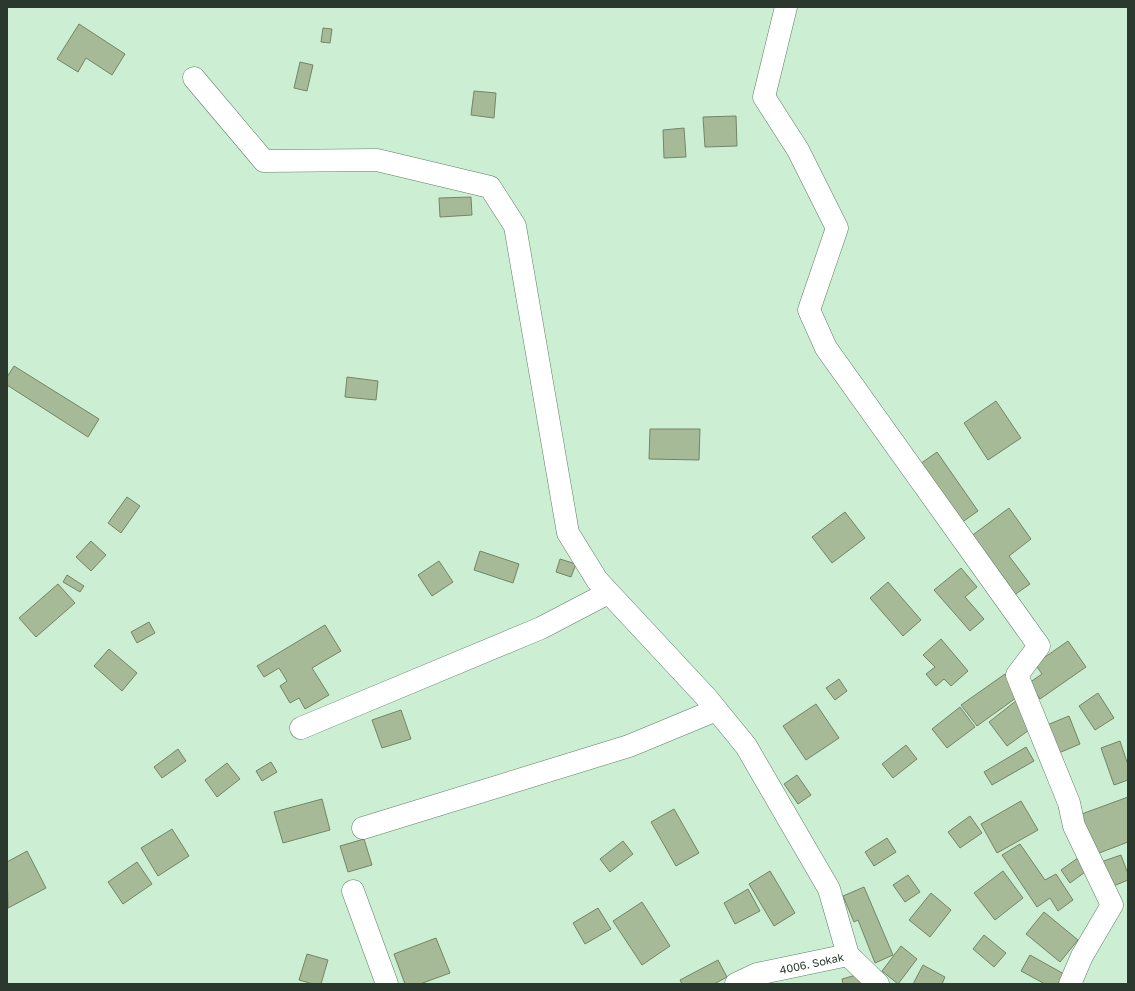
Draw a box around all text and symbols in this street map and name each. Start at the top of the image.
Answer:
street label: 4006. Sokak [778,950,845,976]

